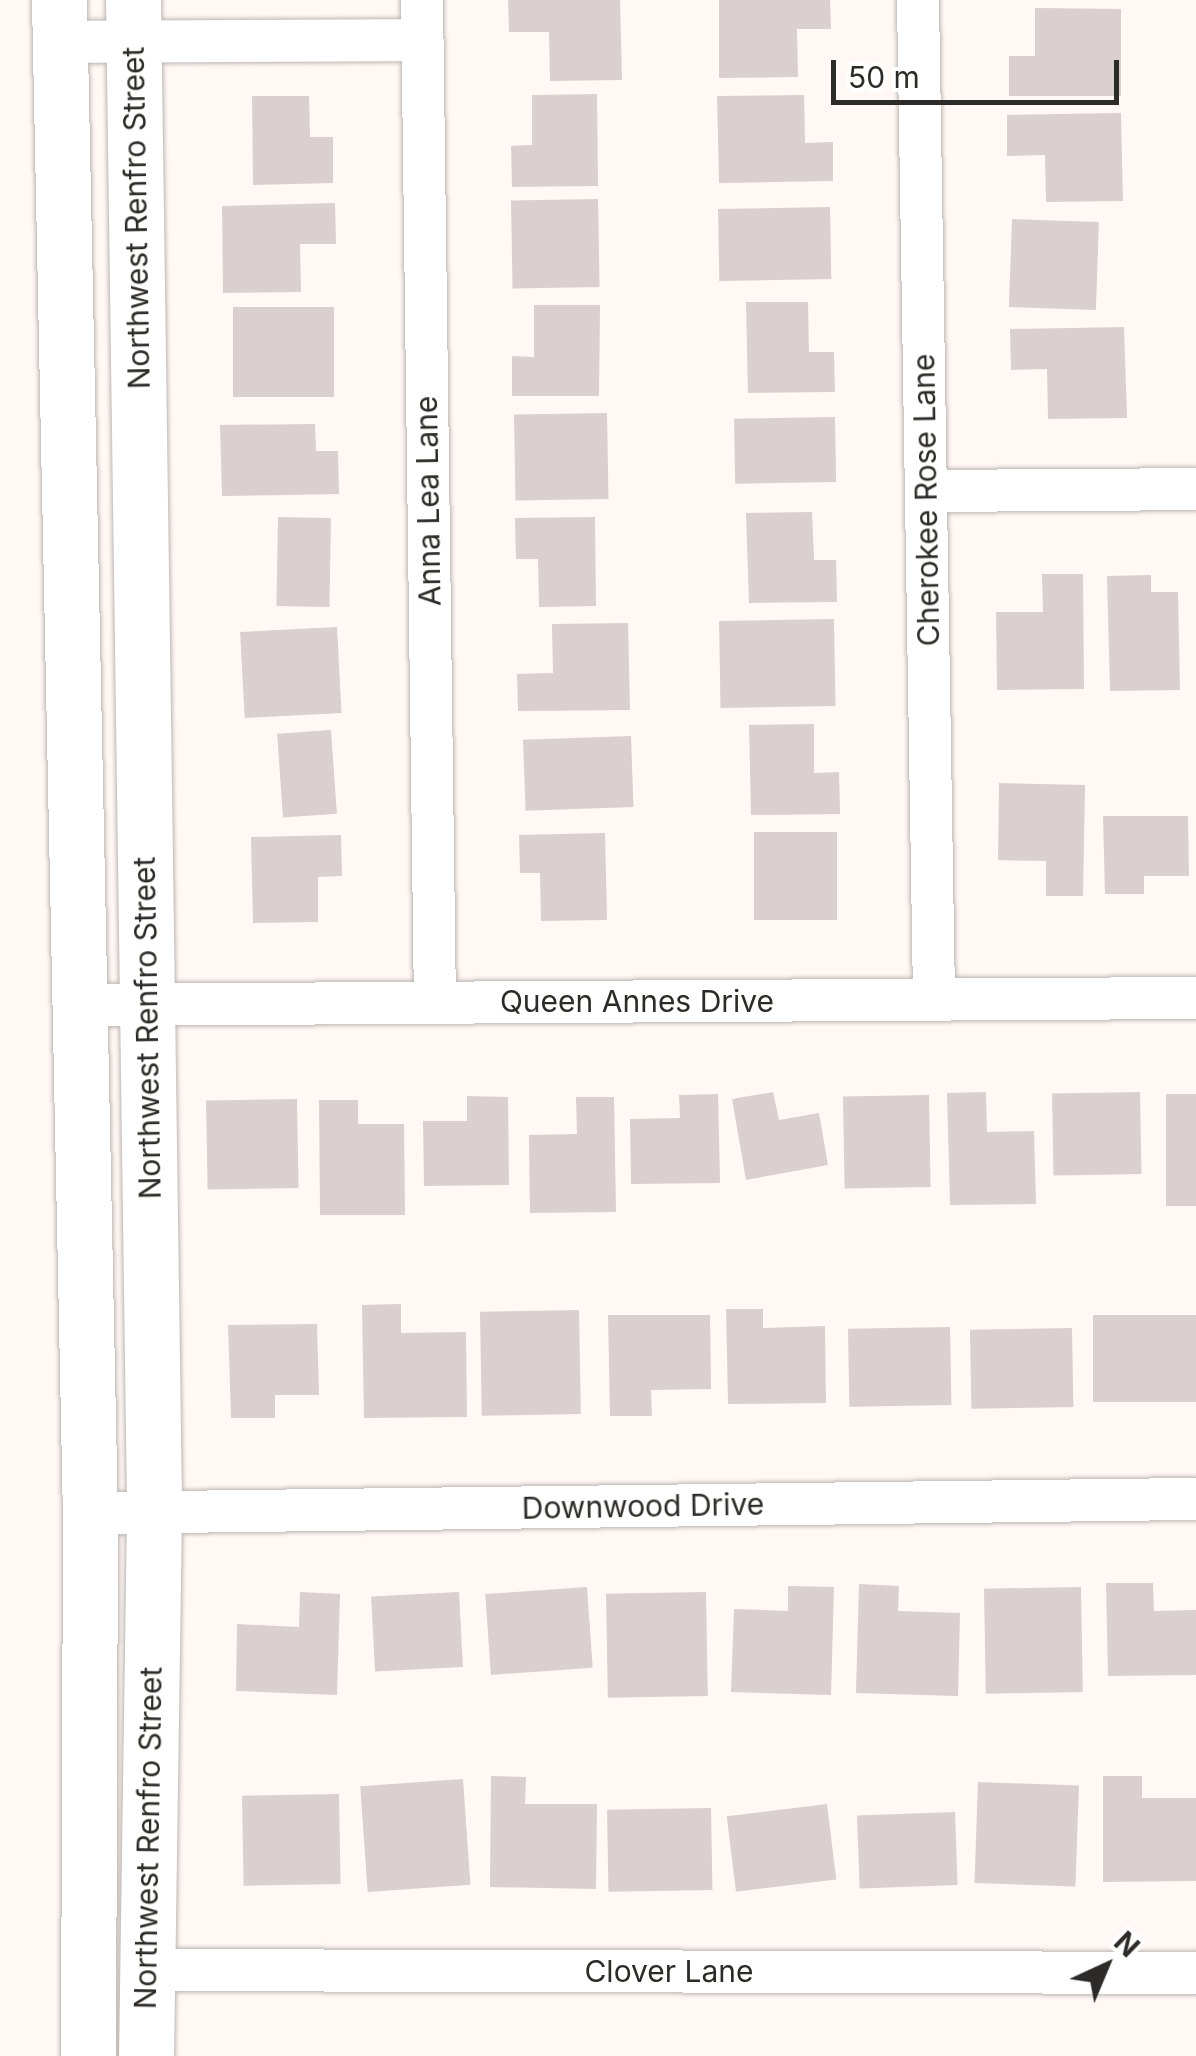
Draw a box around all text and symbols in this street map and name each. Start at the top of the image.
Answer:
scale bar [836,40,1124,102]
street label: Northwest Renfro Street [115,46,157,390]
text: 50 m [848,59,920,95]
street label: Cherokee Rose Lane [905,353,947,647]
street label: Anna Lea Lane [408,395,448,607]
street label: Northwest Renfro Street [126,856,168,1200]
street label: Queen Annes Drive [500,983,774,1019]
street label: Downwood Drive [521,1486,765,1526]
street label: Northwest Renfro Street [127,1666,169,2010]
north arrow [1056,1916,1156,2016]
text: N [1107,1925,1146,1964]
street label: Clover Lane [584,1953,754,1989]

